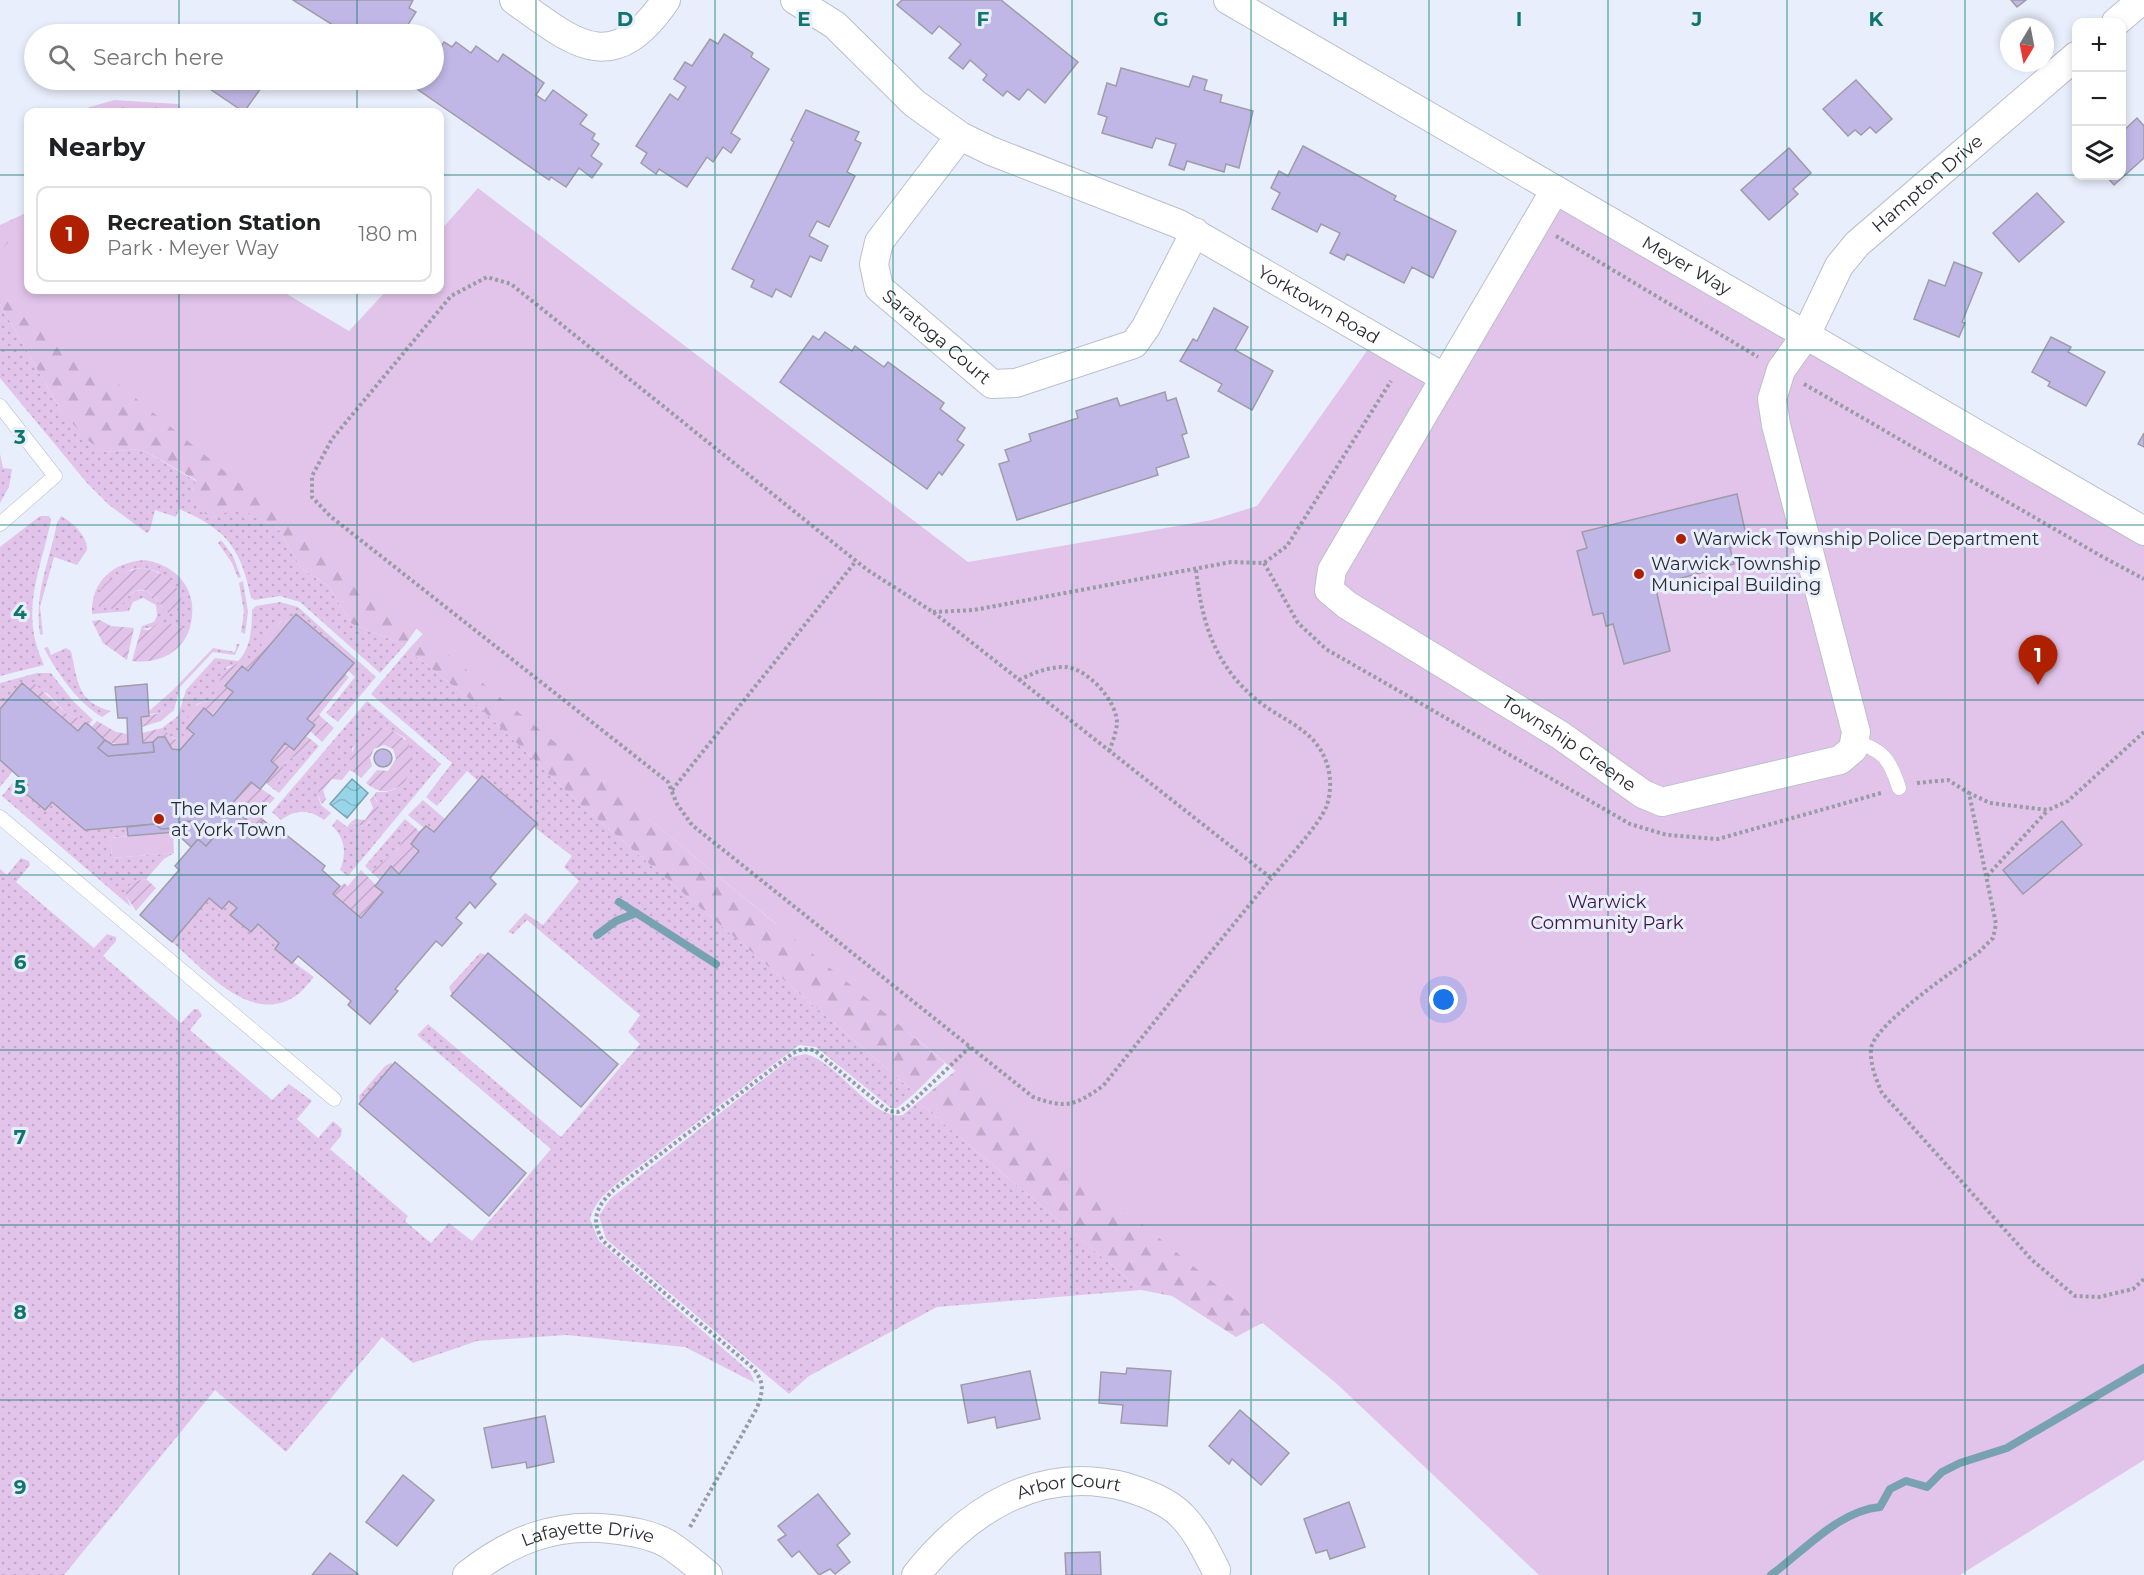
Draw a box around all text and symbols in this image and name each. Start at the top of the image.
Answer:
text: D [617,7,633,31]
text: E [797,7,811,31]
text: F [977,7,990,31]
text: G [1153,7,1169,31]
text: H [1332,7,1348,31]
text: I [1516,7,1522,31]
text: J [1691,7,1702,31]
text: K [1869,7,1885,31]
north arrow [2000,18,2054,72]
map controls [2072,18,2126,180]
button: + [2072,18,2126,72]
search box [24,24,444,90]
icon: search [45,41,78,74]
text: Search here [93,44,224,71]
button: − [2072,72,2126,126]
button: layers [2072,126,2126,180]
street label: Hampton Drive [1867,130,1987,237]
text: Nearby [48,131,145,163]
text: Recreation Station [107,209,321,236]
text: 1 [66,222,73,246]
text: 180 m [358,222,418,246]
street label: Meyer Way [1638,231,1735,300]
text: Park · Meyer Way [107,236,279,260]
street label: Yorktown Road [1253,261,1383,349]
street label: Saratoga Court [878,285,995,389]
text: 3 [13,425,26,449]
place label: Warwick Township Police Department [1693,528,2039,550]
marker: Warwick Township Police Department [1674,532,1688,546]
place label: Warwick Township Municipal Building [1651,553,1821,596]
marker: Warwick Township Municipal Building [1632,567,1646,581]
text: 4 [13,600,27,624]
pin: 1 [2018,636,2058,685]
street label: Township Greene [1498,691,1640,797]
text: 5 [14,775,26,799]
place label: The Manor at York Town [171,798,286,841]
marker: The Manor at York Town [152,812,166,826]
park label: Warwick Community Park [1530,891,1684,934]
text: 6 [14,950,27,974]
your location [1429,985,1458,1014]
text: 7 [14,1125,26,1149]
text: 8 [13,1300,27,1324]
street label: Arbor Court [1013,1470,1123,1504]
text: 9 [14,1475,26,1499]
street label: Lafayette Drive [518,1517,657,1552]

